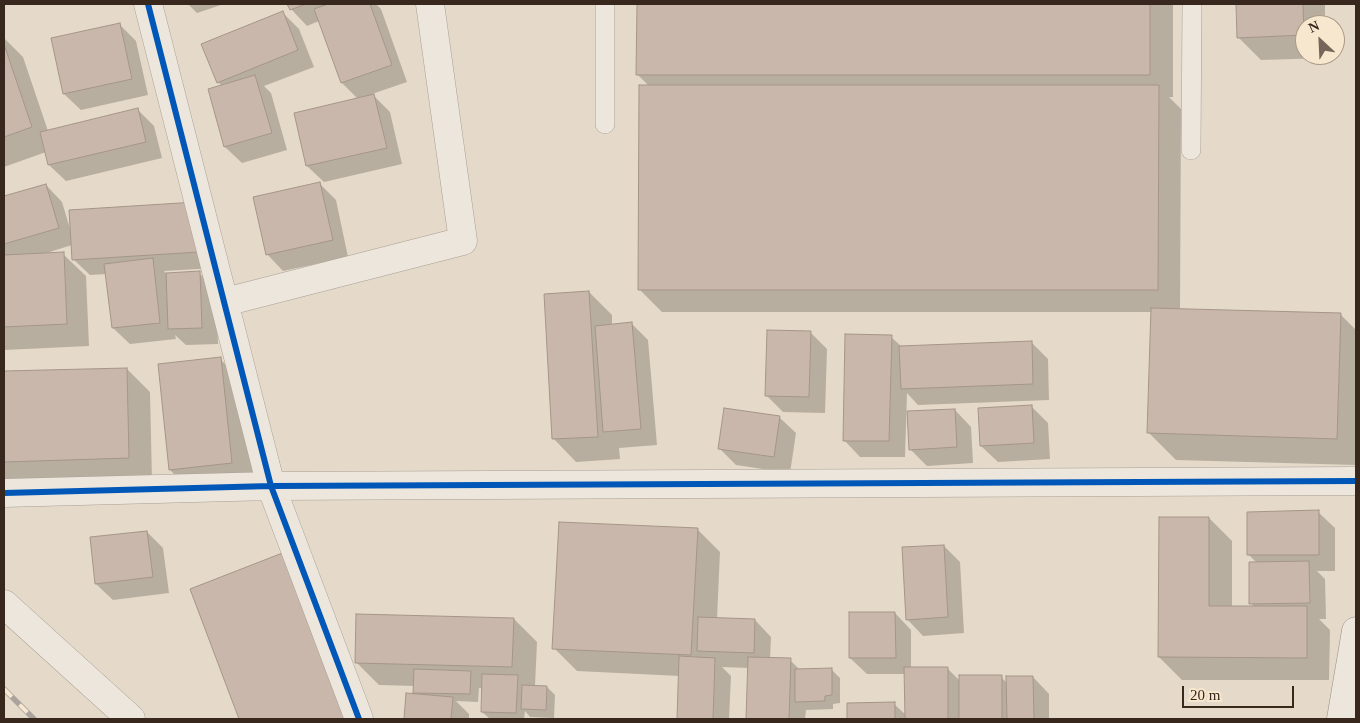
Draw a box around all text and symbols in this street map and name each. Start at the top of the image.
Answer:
north arrow [1295,15,1345,65]
text: N [1306,18,1322,36]
scale bar [1185,676,1298,708]
text: 20 m [1190,687,1220,703]

